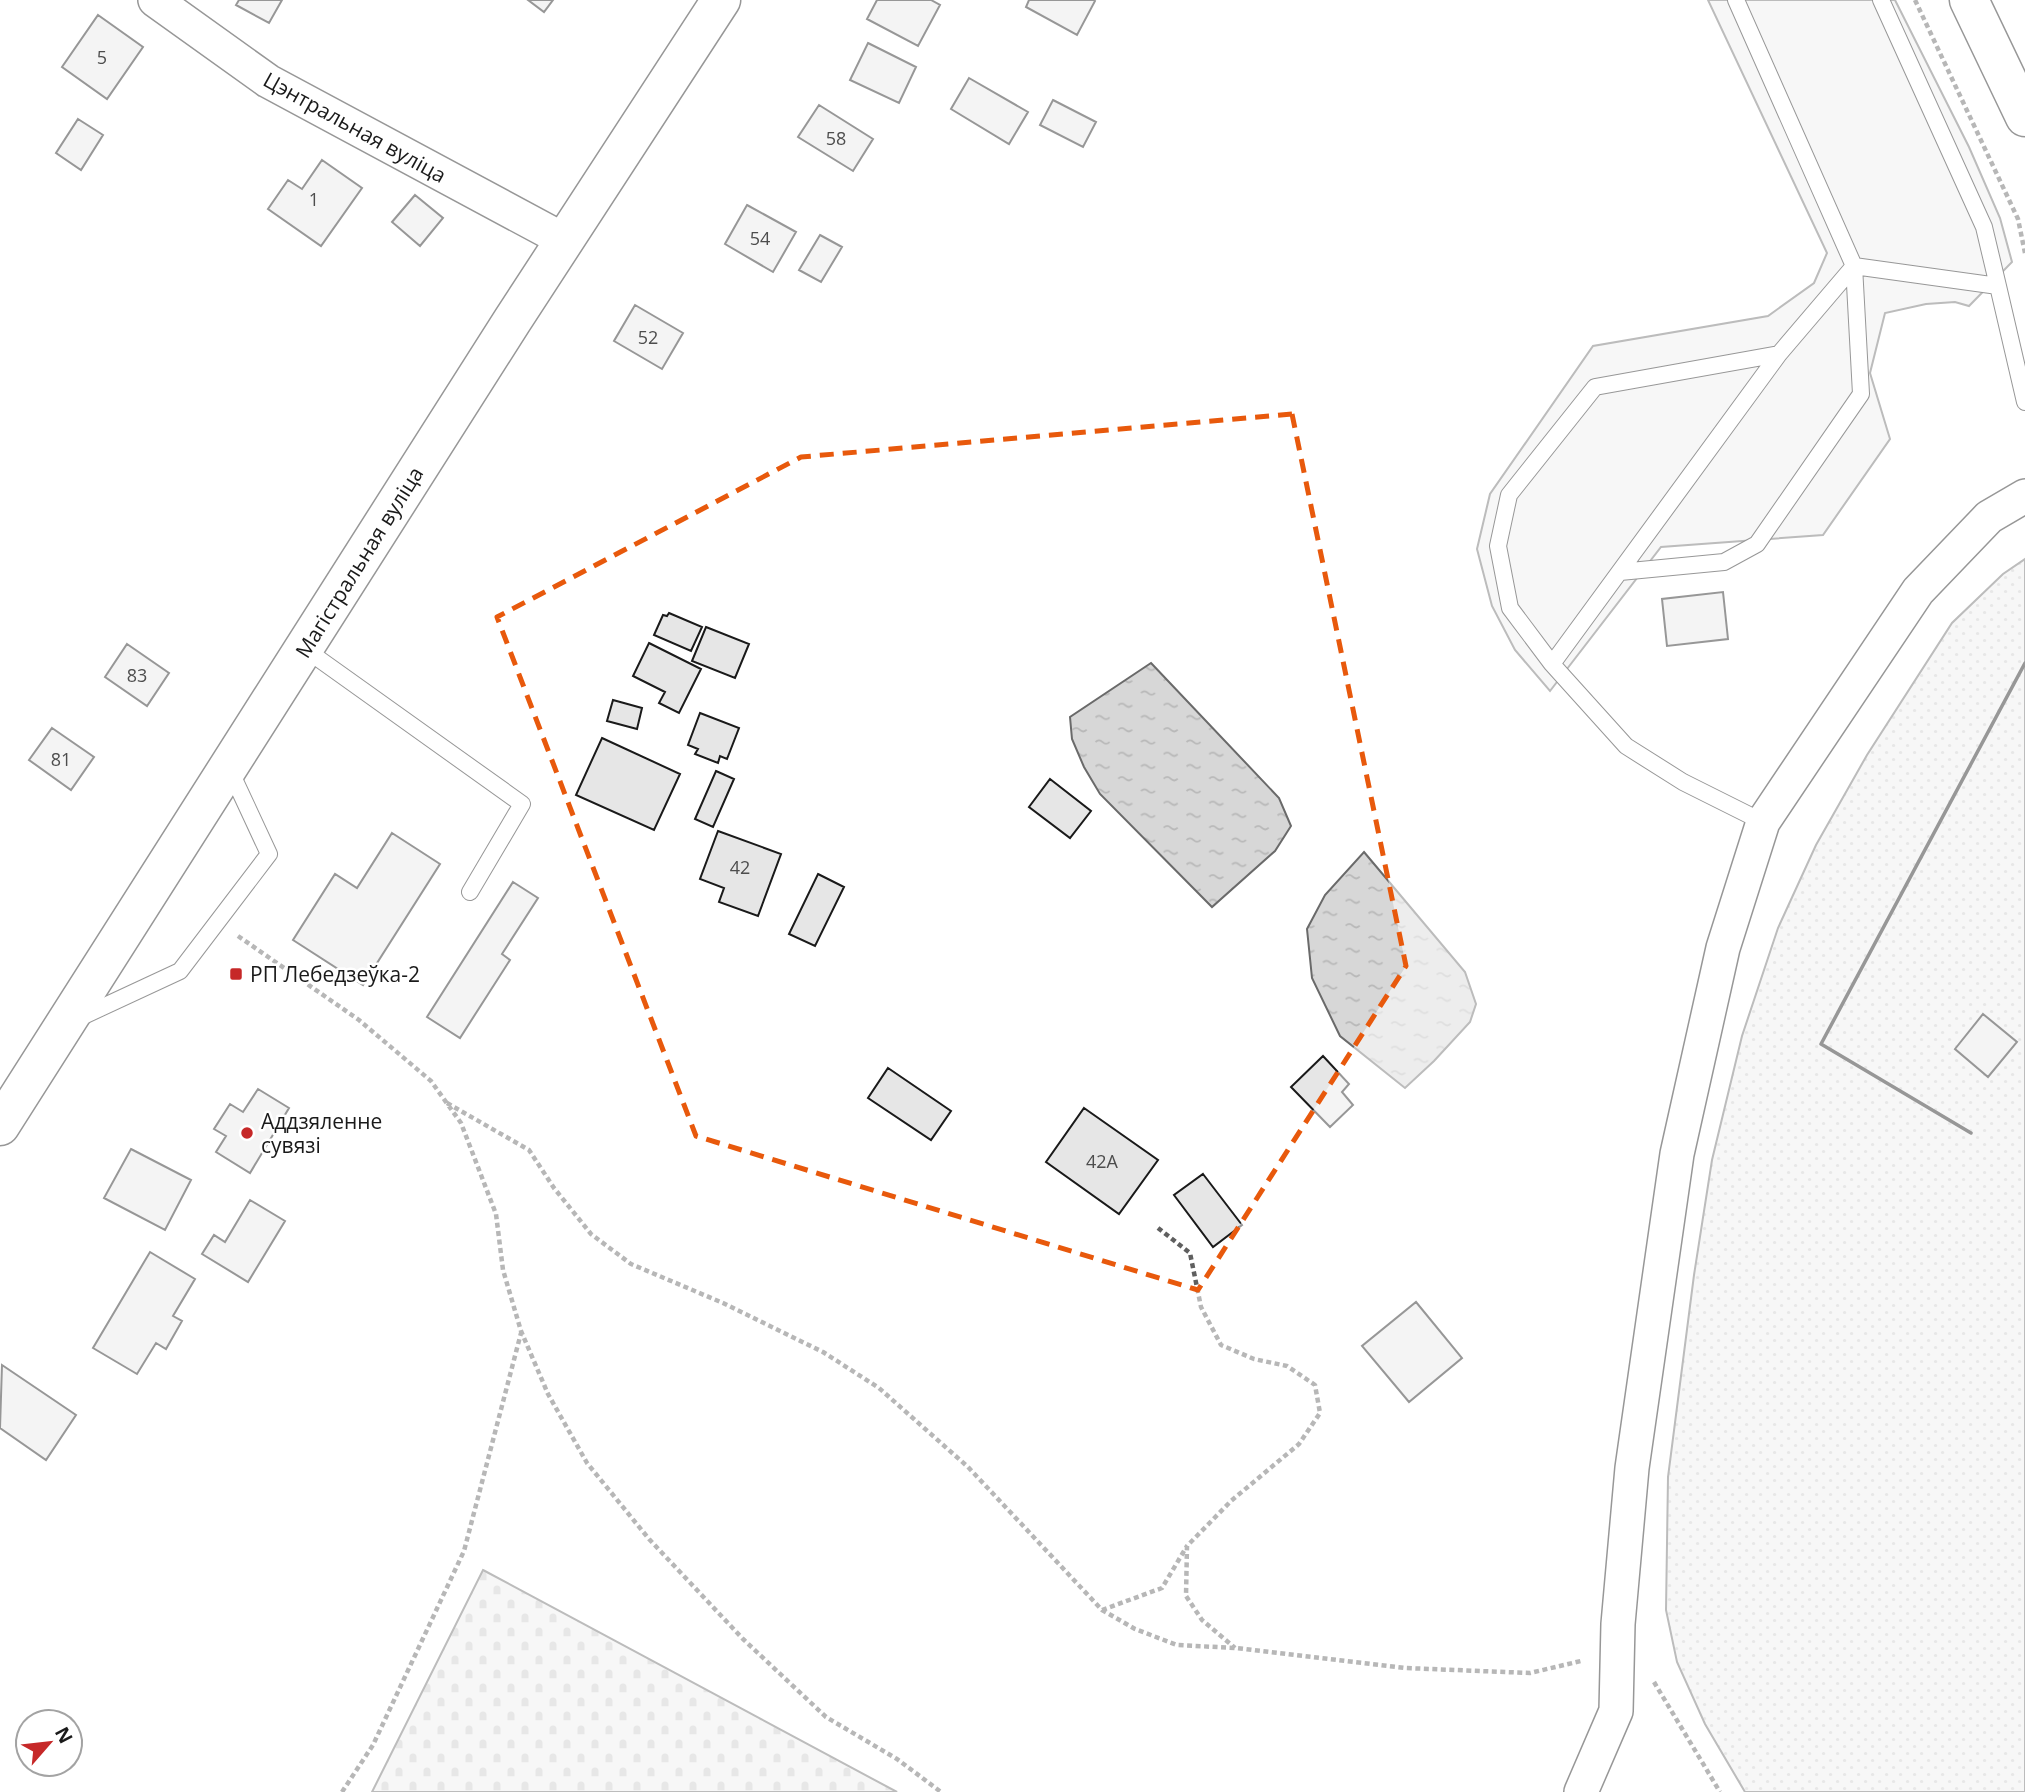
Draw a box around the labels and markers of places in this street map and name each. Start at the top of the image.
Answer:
place label: РП Лебедзеўка-2 [250,960,420,988]
marker: РП Лебедзеўка-2 [228,966,244,982]
place label: Аддзяленне сувязі [261,1107,382,1159]
marker: Аддзяленне сувязі [239,1125,255,1141]

